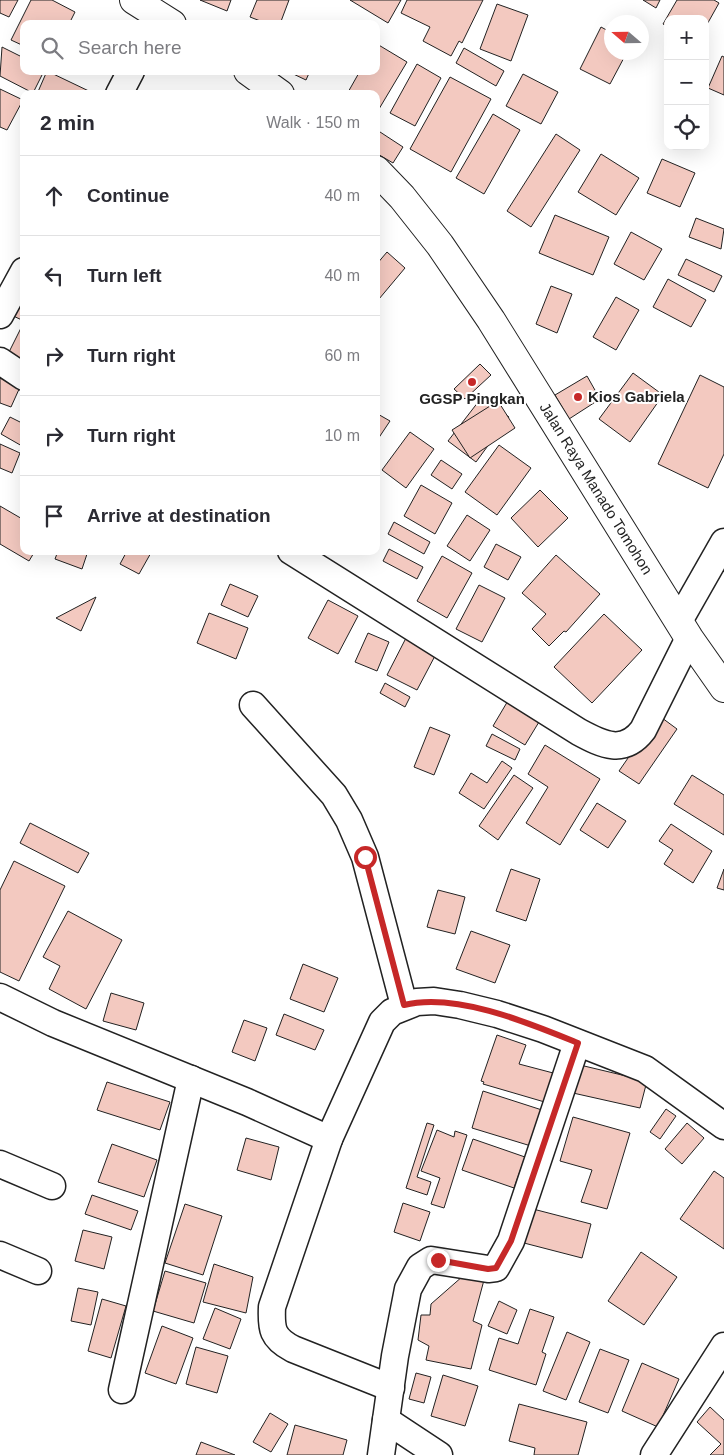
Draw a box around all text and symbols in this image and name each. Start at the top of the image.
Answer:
north arrow [604,15,649,60]
map controls [664,15,709,150]
button: + [664,15,709,60]
search box [20,20,380,75]
icon: search [38,34,66,62]
text: Search here [78,37,182,58]
button: − [664,60,709,105]
button: locate [664,105,709,150]
text: 2 min [40,111,95,134]
text: Walk · 150 m [266,114,360,131]
icon: ahead [40,182,68,210]
text: Continue [87,185,169,206]
text: 40 m [324,187,360,204]
icon: left [40,262,68,290]
text: Turn left [87,265,162,286]
text: 40 m [324,267,360,284]
icon: right [40,342,68,370]
text: Turn right [87,345,175,366]
text: 60 m [324,347,360,364]
marker: GGSP Pingkan [466,376,478,388]
place label: Kios Gabriela [588,388,685,405]
place label: GGSP Pingkan [419,390,525,407]
marker: Kios Gabriela [572,391,584,403]
street label: Jalan Raya Manado Tomohon [537,399,656,577]
icon: right [40,422,68,450]
text: Turn right [87,425,175,446]
text: 10 m [324,427,360,444]
icon: arrive [40,502,68,530]
text: Arrive at destination [87,505,271,526]
route start [354,846,377,869]
route end [427,1249,450,1272]

